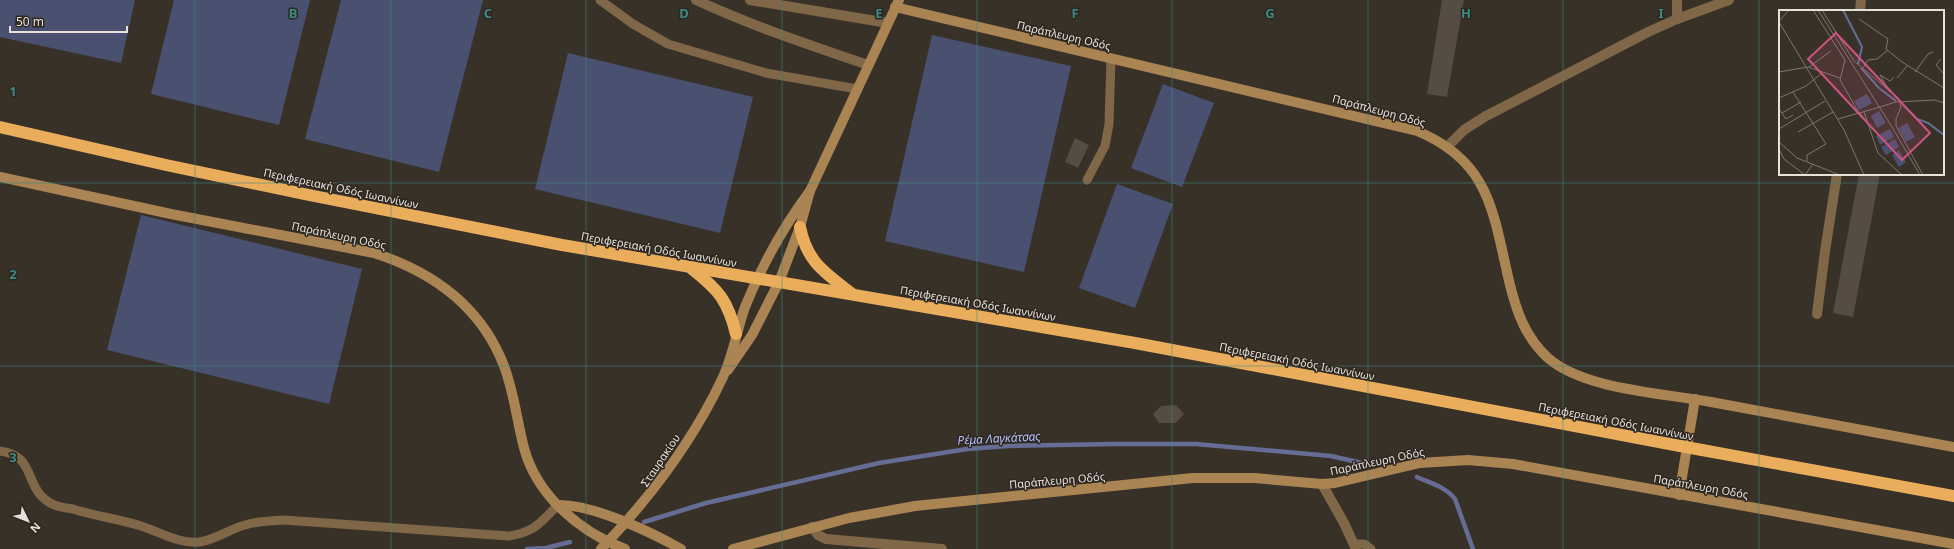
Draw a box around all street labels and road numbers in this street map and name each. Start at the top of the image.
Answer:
street label: Παράπλευρη Οδός [1015,17,1113,53]
street label: Παράπλευρη Οδός [1331,90,1427,130]
street label: Περιφερειακή Οδός Ιωαννίνων [262,164,420,212]
street label: Παράπλευρη Οδός [290,218,388,252]
street label: Περιφερειακή Οδός Ιωαννίνων [580,228,738,270]
street label: Περιφερειακή Οδός Ιωαννίνων [899,282,1057,324]
street label: Περιφερειακή Οδός Ιωαννίνων [1218,339,1376,383]
street label: Περιφερειακή Οδός Ιωαννίνων [1537,399,1695,443]
street label: Σταυρακίου [637,431,683,489]
street label: Παράπλευρη Οδός [1328,444,1426,478]
street label: Παράπλευρη Οδός [1008,468,1106,492]
street label: Παράπλευρη Οδός [1652,470,1750,502]

